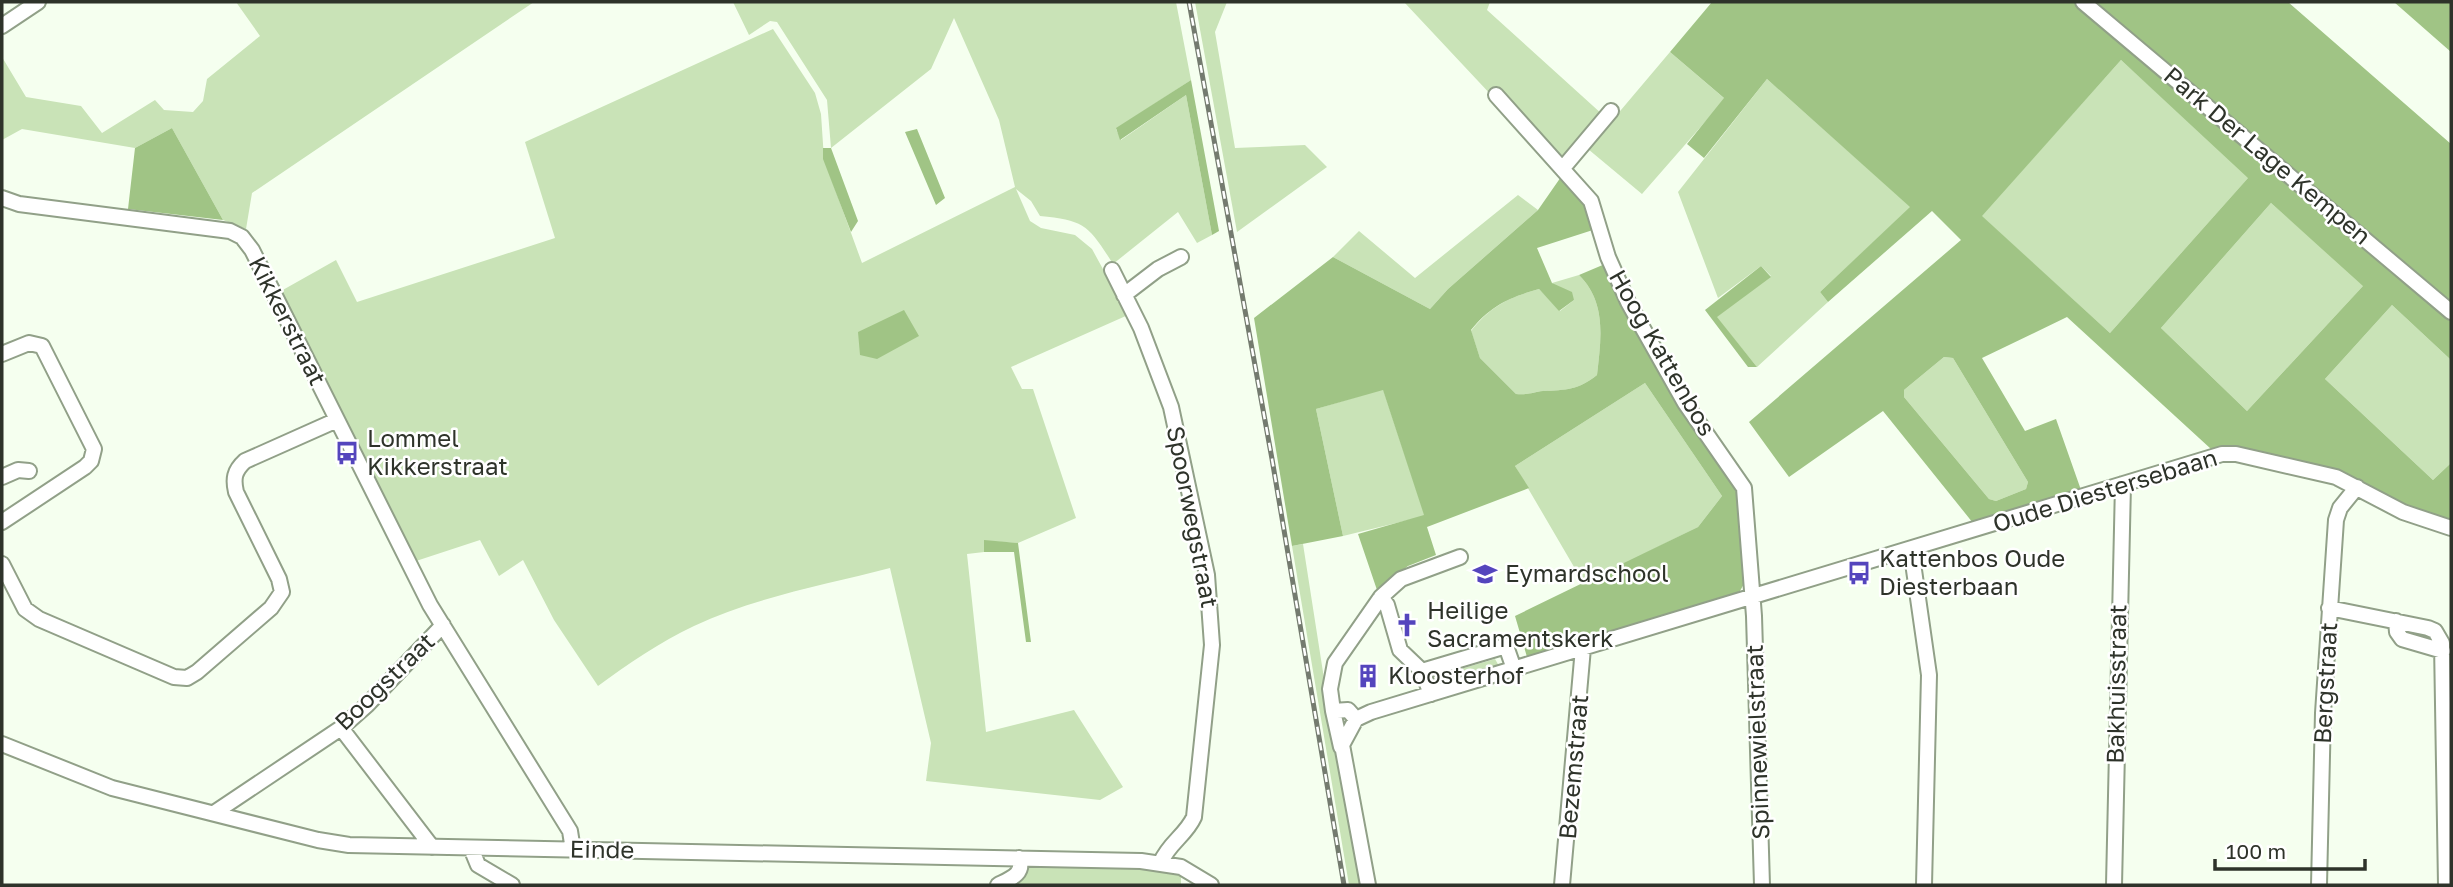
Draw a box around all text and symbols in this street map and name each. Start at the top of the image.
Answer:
street label: Park Der Lage Kempen [2159,60,2377,250]
street label: Kikkerstraat [243,251,333,390]
street label: Hoog Kattenbos [1604,264,1723,440]
place label: Lommel Kikkerstraat [367,423,508,480]
street label: Spoorwegstraat [1162,423,1225,610]
bus stop icon: Lommel Kikkerstraat [333,439,361,467]
street label: Oude Diestersebaan [1989,442,2220,537]
place label: Kattenbos Oude Diesterbaan [1879,543,2065,600]
place label: Eymardschool [1505,558,1669,587]
bus stop icon: Kattenbos Oude Diesterbaan [1845,559,1873,587]
school or university icon: Eymardschool [1471,560,1499,588]
place label: Heilige Sacramentskerk [1427,595,1614,652]
street label: Bakhuisstraat [2100,604,2131,764]
church icon: Heilige Sacramentskerk [1393,611,1421,639]
street label: Bergstraat [2307,621,2342,745]
street label: Boogstraat [328,626,440,736]
street label: Spinnewielstraat [1739,644,1774,840]
place label: Kloosterhof [1388,660,1524,689]
building icon: Kloosterhof [1354,662,1382,690]
street label: Bezemstraat [1552,693,1593,841]
scale bar [2215,828,2366,872]
street label: Einde [570,833,635,864]
text: 100 m [2226,838,2286,864]

